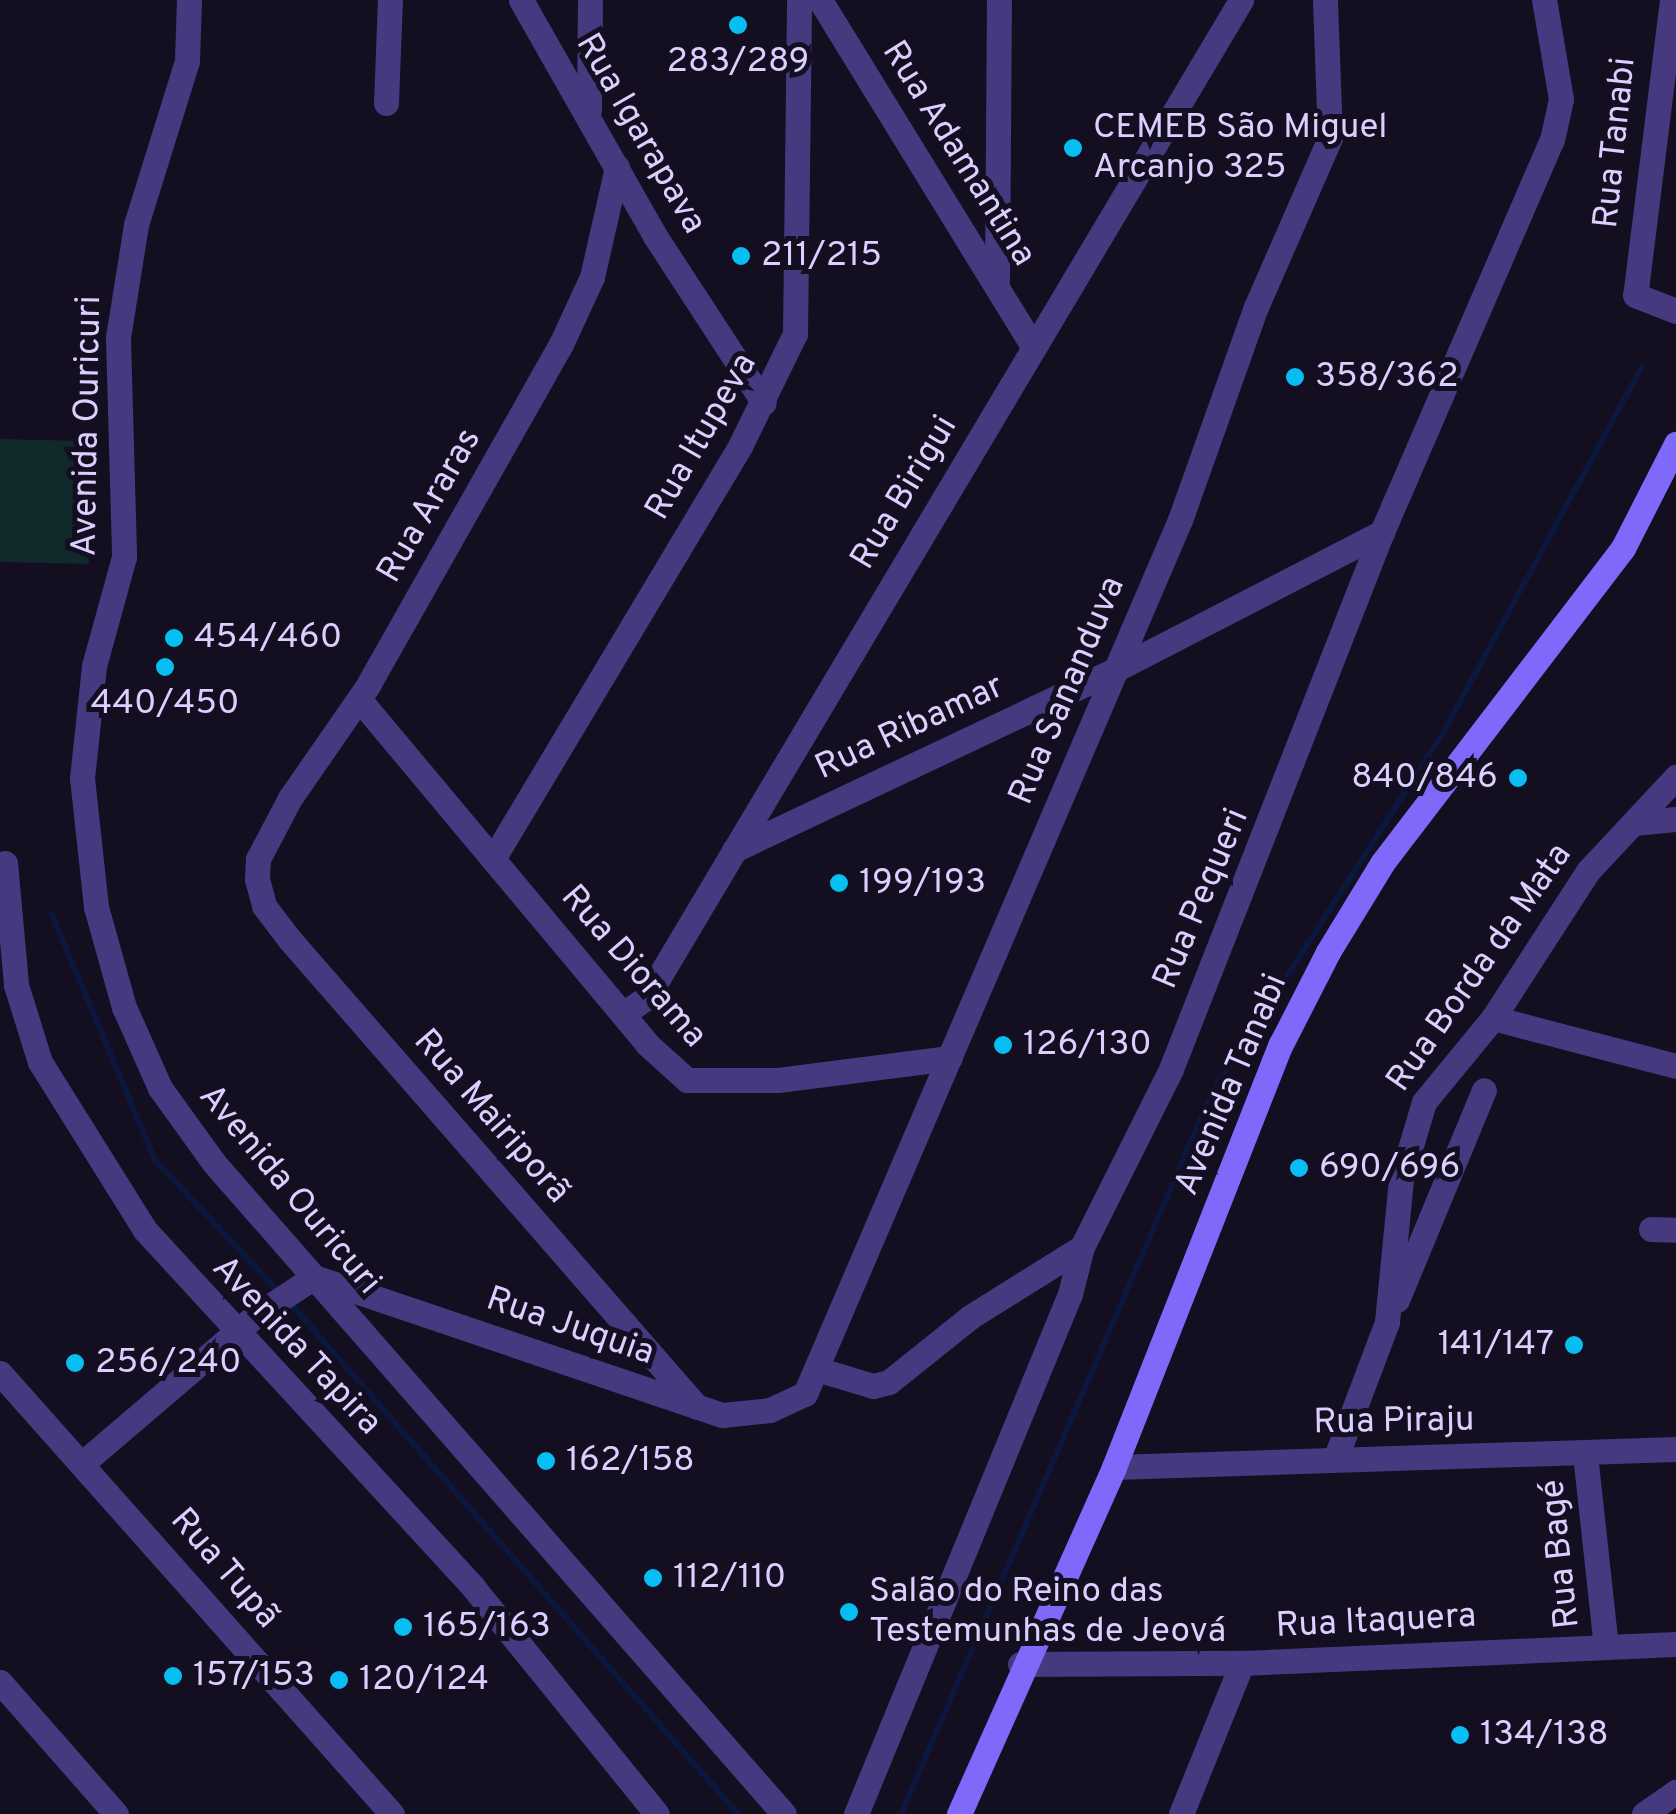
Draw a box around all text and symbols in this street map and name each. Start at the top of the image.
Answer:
marker: 283/289 [727,14,749,36]
street label: Rua Igarapava [566,26,714,242]
street label: Rua Adamantina [872,33,1044,275]
place label: 283/289 [667,41,809,83]
street label: Rua Tanabi [1586,55,1646,231]
place label: CEMEB São Miguel Arcanjo 325 [1093,107,1387,189]
marker: CEMEB São Miguel Arcanjo 325 [1062,137,1084,159]
place label: 211/215 [761,235,882,277]
marker: 211/215 [730,245,752,267]
street label: Avenida Ouricuri [65,295,111,557]
street label: Rua Itupeva [637,346,767,528]
place label: 358/362 [1315,356,1459,398]
marker: 358/362 [1284,366,1306,388]
street label: Rua Birigui [843,409,967,577]
street label: Rua Araras [369,421,491,591]
street label: Rua Sananduva [1001,571,1135,811]
place label: 454/460 [194,617,342,659]
marker: 454/460 [163,627,185,649]
marker: 440/450 [154,656,176,678]
street label: Rua Ribamar [809,666,1011,790]
place label: 440/450 [91,683,239,725]
place label: 840/846 [1351,757,1498,799]
marker: 840/846 [1507,767,1529,789]
street label: Rua Pequeri [1145,803,1259,995]
street label: Rua Borda da Mata [1379,836,1581,1100]
place label: 199/193 [859,862,986,904]
marker: 199/193 [828,872,850,894]
street label: Rua Diorama [551,877,715,1057]
street label: Avenida Tanabi [1166,967,1298,1203]
street label: Rua Mairiporã [404,1021,578,1213]
place label: 126/130 [1023,1024,1152,1066]
marker: 126/130 [992,1034,1014,1056]
street label: Avenida Ouricuri [189,1076,389,1304]
place label: 690/696 [1319,1147,1460,1189]
marker: 690/696 [1288,1157,1310,1179]
street label: Avenida Tapira [202,1247,390,1445]
street label: Rua Juquia [481,1279,659,1375]
place label: 141/147 [1438,1324,1554,1366]
marker: 141/147 [1563,1334,1585,1356]
place label: 256/240 [95,1342,241,1384]
marker: 256/240 [64,1352,86,1374]
street label: Rua Piraju [1313,1400,1475,1444]
place label: 162/158 [566,1440,695,1482]
marker: 162/158 [535,1450,557,1472]
street label: Rua Bagé [1532,1477,1590,1631]
street label: Rua Tupã [160,1500,288,1638]
place label: 112/110 [673,1557,786,1599]
marker: 112/110 [642,1567,664,1589]
place label: Salão do Reino das Testemunhas de Jeová [869,1571,1226,1653]
street label: Rua Itaquera [1275,1596,1477,1648]
marker: Salão do Reino das Testemunhas de Jeová [838,1601,860,1623]
place label: 165/163 [423,1606,551,1648]
marker: 165/163 [392,1616,414,1638]
place label: 157/153 [193,1655,315,1697]
place label: 120/124 [359,1659,489,1701]
marker: 157/153 [162,1665,184,1687]
marker: 120/124 [328,1669,350,1691]
place label: 134/138 [1480,1714,1609,1756]
marker: 134/138 [1449,1724,1471,1746]

